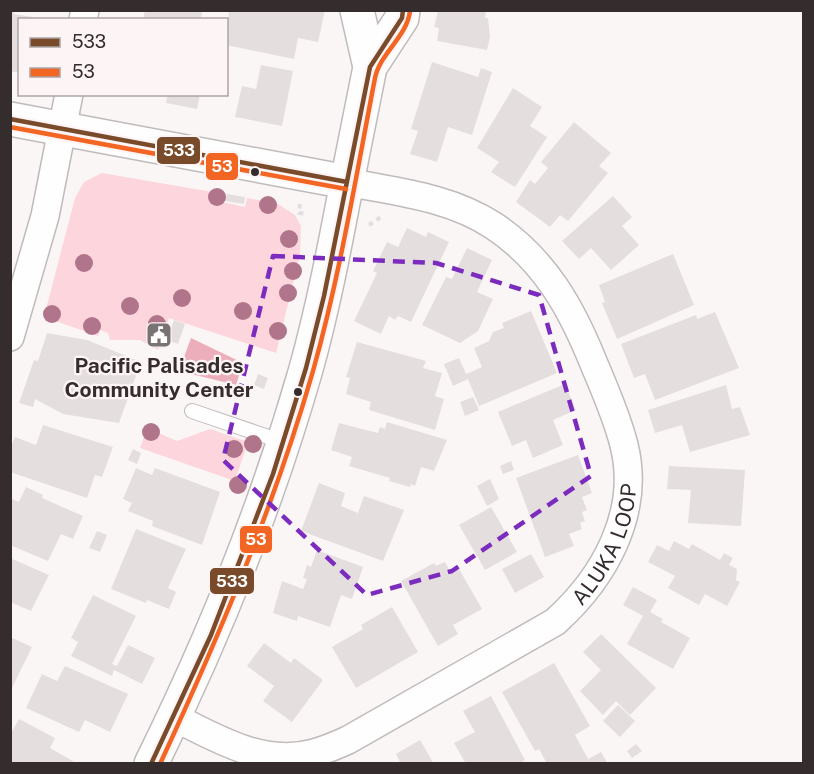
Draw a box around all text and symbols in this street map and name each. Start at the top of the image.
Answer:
legend [18,18,228,96]
text: 533 [72,31,106,52]
text: 53 [72,61,95,82]
line badge: 533 [156,136,201,165]
text: 533 [163,141,195,160]
line badge: 53 [205,152,239,181]
text: 53 [211,157,233,176]
unlabelled marker [249,166,261,178]
public building icon: Pacific Palisades Community Center [144,320,174,350]
place label: Pacific Palisades Community Center [64,353,254,402]
unlabelled marker [292,386,304,398]
street label: ALUKA LOOP [566,482,641,610]
line badge: 53 [239,525,273,554]
text: 53 [245,530,267,549]
line badge: 533 [209,567,255,595]
text: 533 [216,572,248,591]

